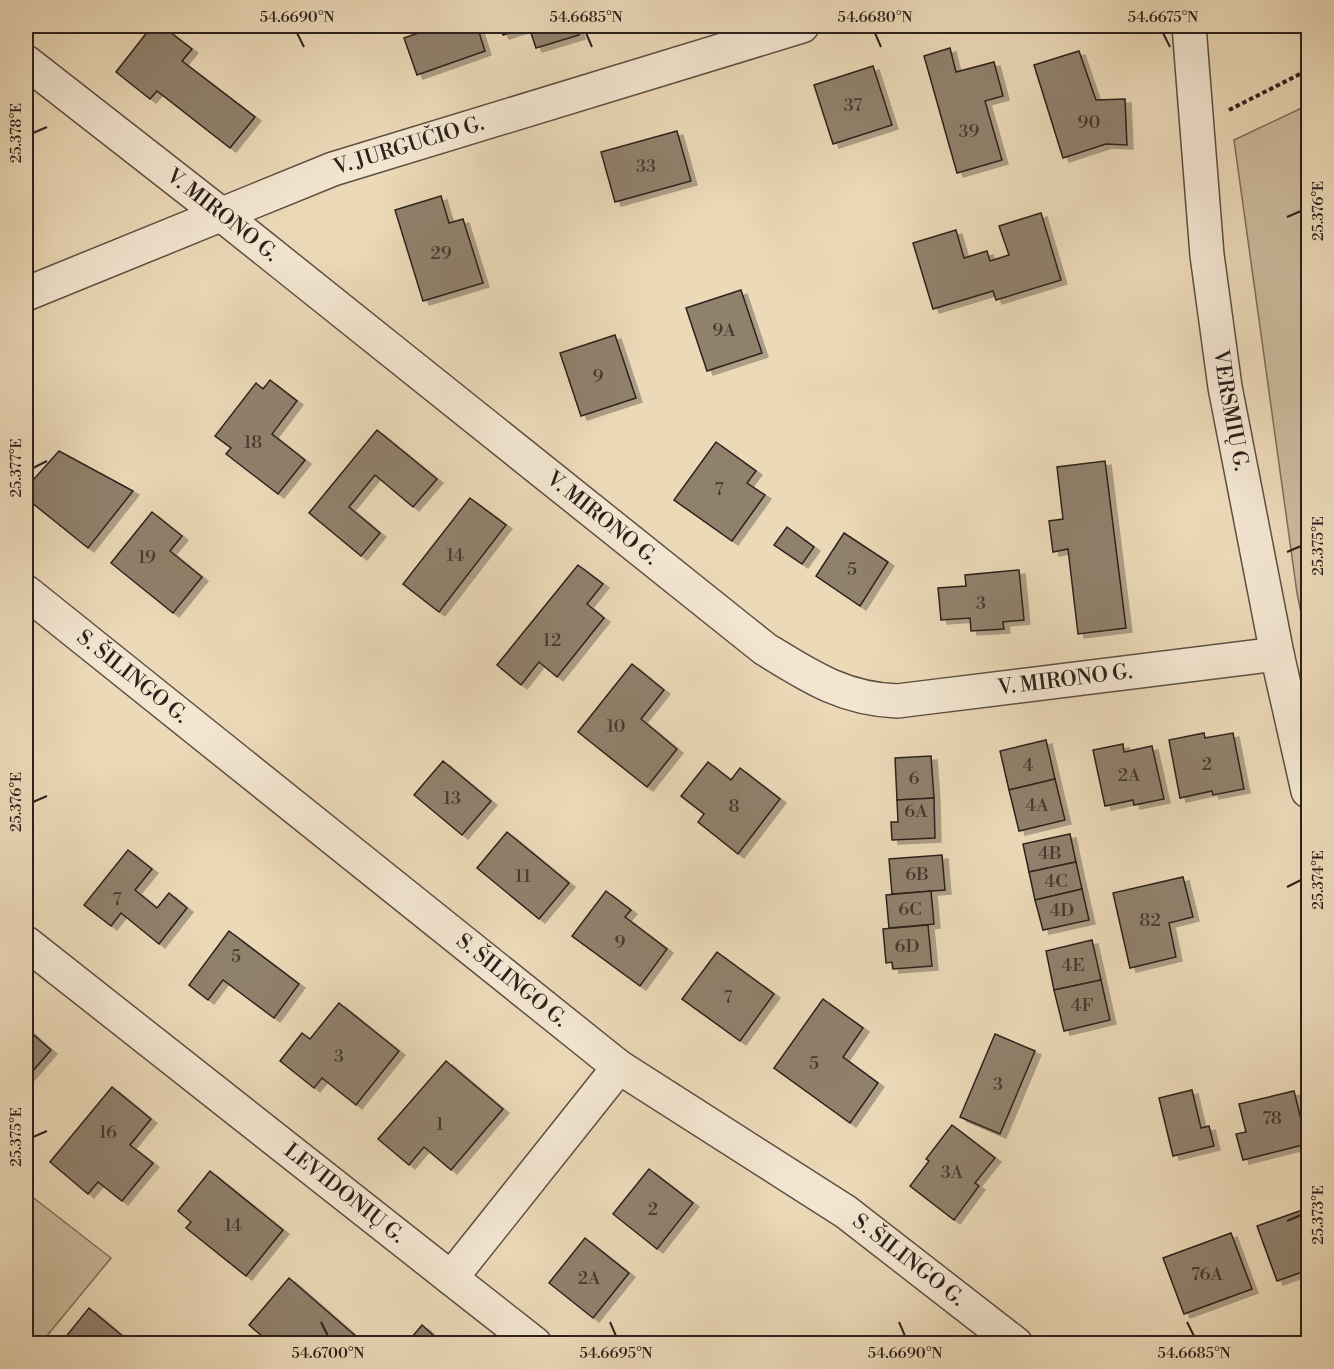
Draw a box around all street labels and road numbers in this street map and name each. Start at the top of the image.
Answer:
street label: V. JURGUČIO G. [330,111,487,181]
street label: V. MIRONO G. [160,163,283,268]
street label: VERSMIŲ G. [1207,347,1254,473]
street label: V. MIRONO G. [540,466,663,571]
street label: S. ŠILINGO G. [71,625,193,729]
street label: V. MIRONO G. [995,659,1134,702]
street label: S. ŠILINGO G. [451,928,572,1033]
street label: LEVIDONIŲ G. [279,1138,410,1249]
street label: S. ŠILINGO G. [847,1209,970,1312]

